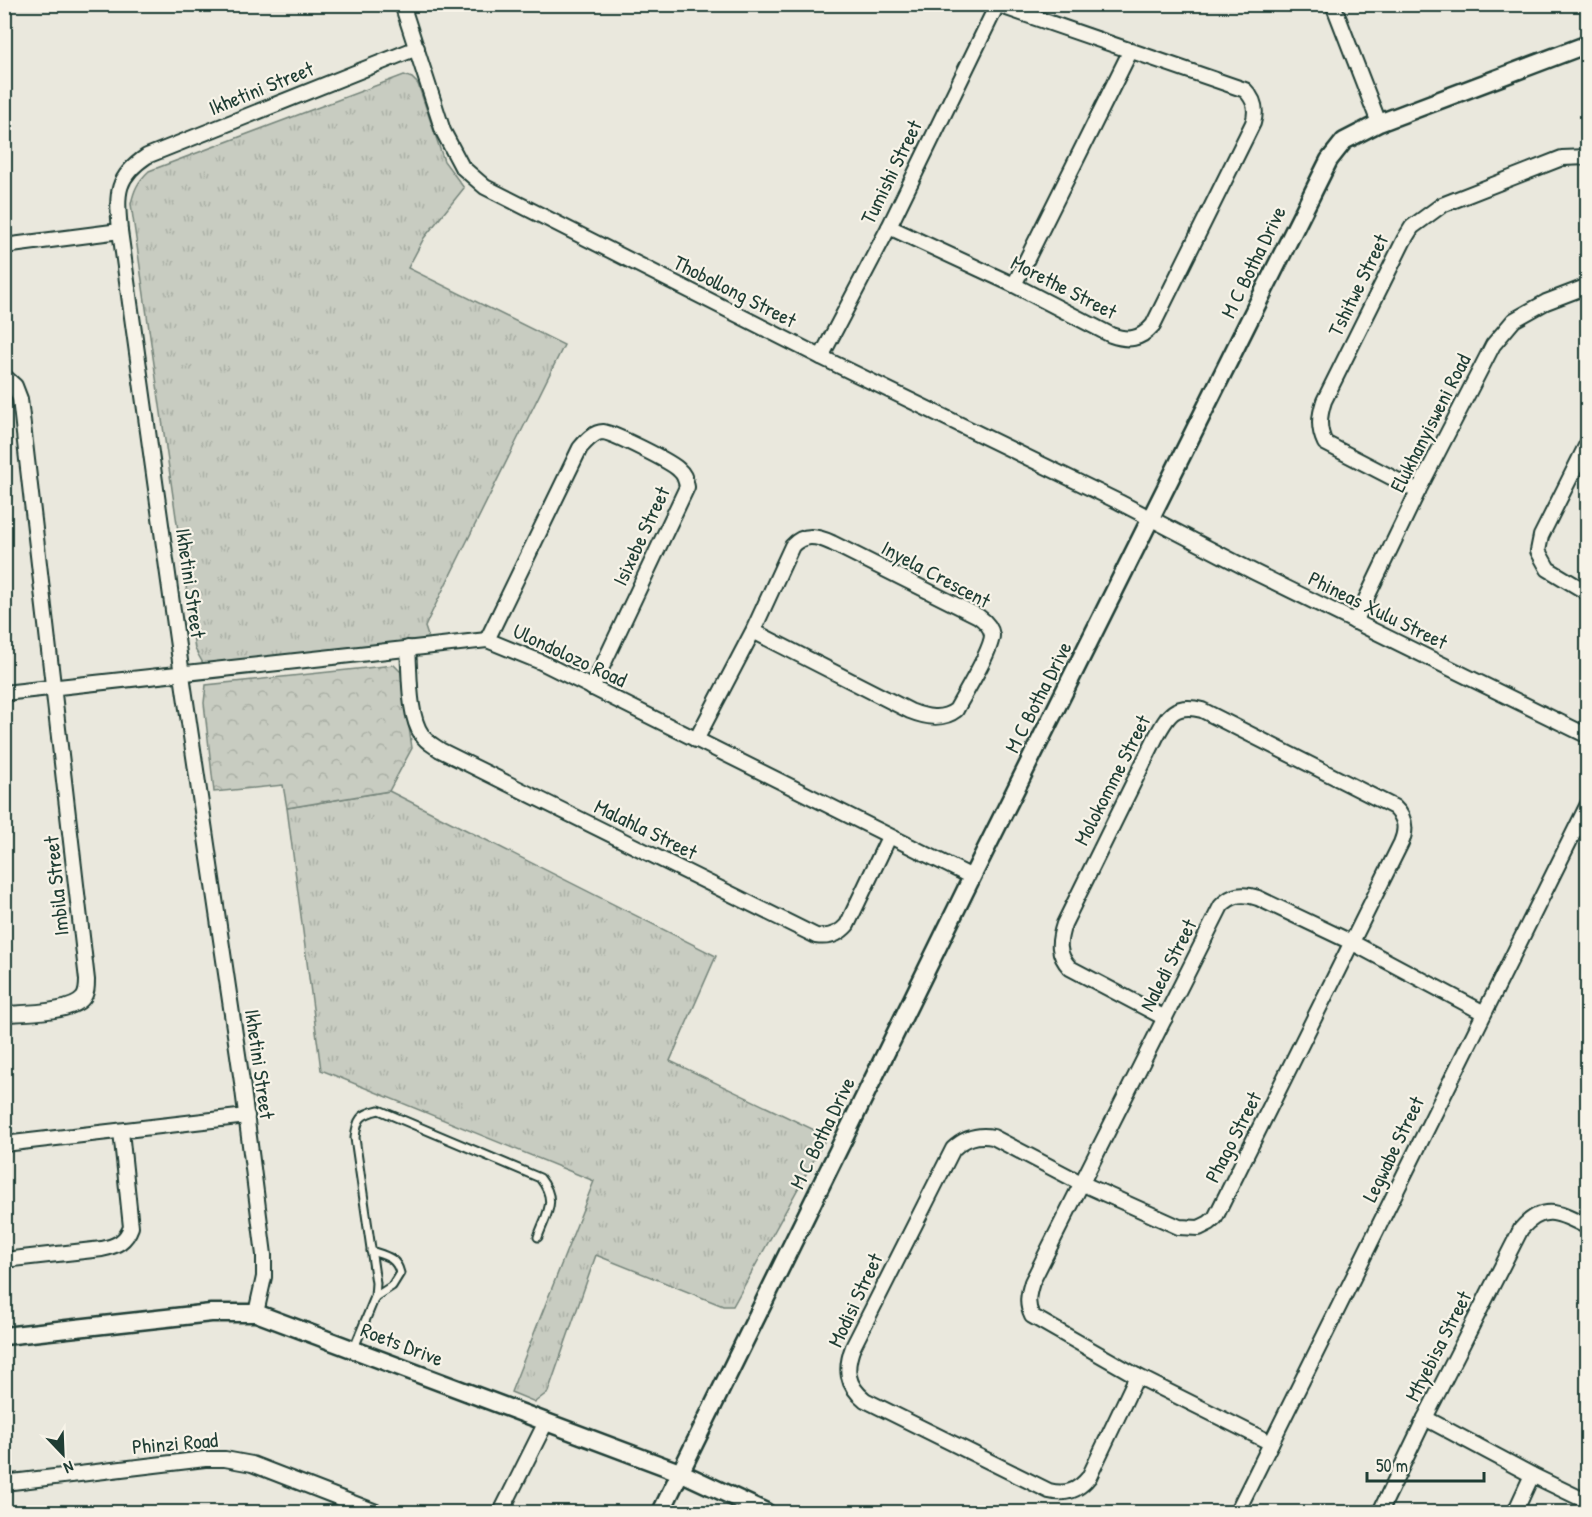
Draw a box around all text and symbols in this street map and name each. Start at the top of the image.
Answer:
street label: Ikhetini Street [204,54,318,122]
street label: Tumishi Street [853,114,929,229]
street label: M C Botha Drive [1213,201,1293,323]
street label: Tshitwe Street [1321,228,1396,341]
street label: Thobollong Street [669,248,802,335]
street label: Morethe Street [1006,248,1123,326]
street label: Elukhanyisweni Road [1383,349,1477,497]
street label: Isixebe Street [605,481,677,590]
street label: Ikhetini Street [169,526,213,641]
street label: Inyela Crescent [876,533,996,615]
street label: Phineas Xulu Street [1304,564,1453,657]
street label: Ulondolozo Road [508,616,632,694]
street label: M C Botha Drive [998,636,1078,758]
street label: Molokomme Street [1067,709,1158,850]
street label: Malahla Street [590,792,703,867]
street label: Imbila Street [36,834,76,937]
street label: Naledi Street [1132,913,1204,1016]
street label: Ikhetini Street [238,1007,282,1122]
street label: M C Botha Drive [782,1072,862,1194]
street label: Phago Street [1198,1086,1269,1188]
street label: Legwabe Street [1355,1091,1431,1207]
street label: Modisi Street [821,1248,890,1352]
street label: Mtyebisa Street [1398,1285,1479,1406]
street label: Roets Drive [357,1315,447,1373]
north arrow [33,1424,93,1484]
street label: Phinzi Road [131,1425,219,1461]
scale bar [1367,1445,1484,1483]
text: 50 m [1376,1453,1408,1478]
text: N [60,1456,77,1480]

